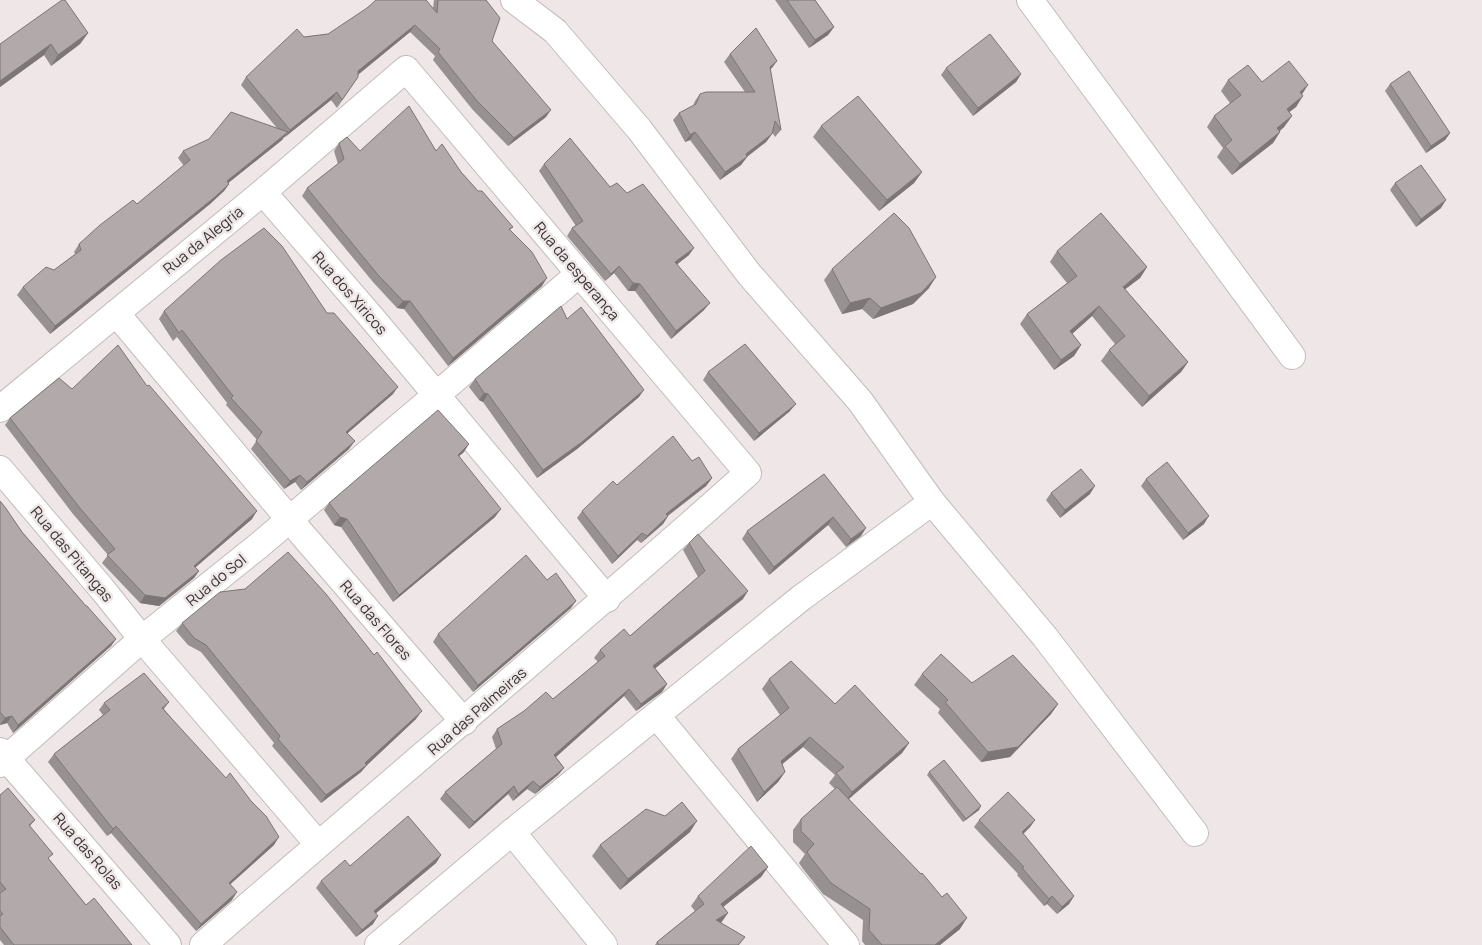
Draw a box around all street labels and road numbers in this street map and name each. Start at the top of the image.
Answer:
street label: Rua da Alegria [158,201,248,279]
street label: Rua da esperança [529,217,625,325]
street label: Rua dos Xiricos [308,247,392,339]
street label: Rua das Pitangas [26,502,118,606]
street label: Rua do Sol [181,549,251,611]
street label: Rua das Flores [335,576,417,665]
street label: Rua das Palmeiras [423,662,531,760]
street label: Rua das Rolas [49,808,127,894]

